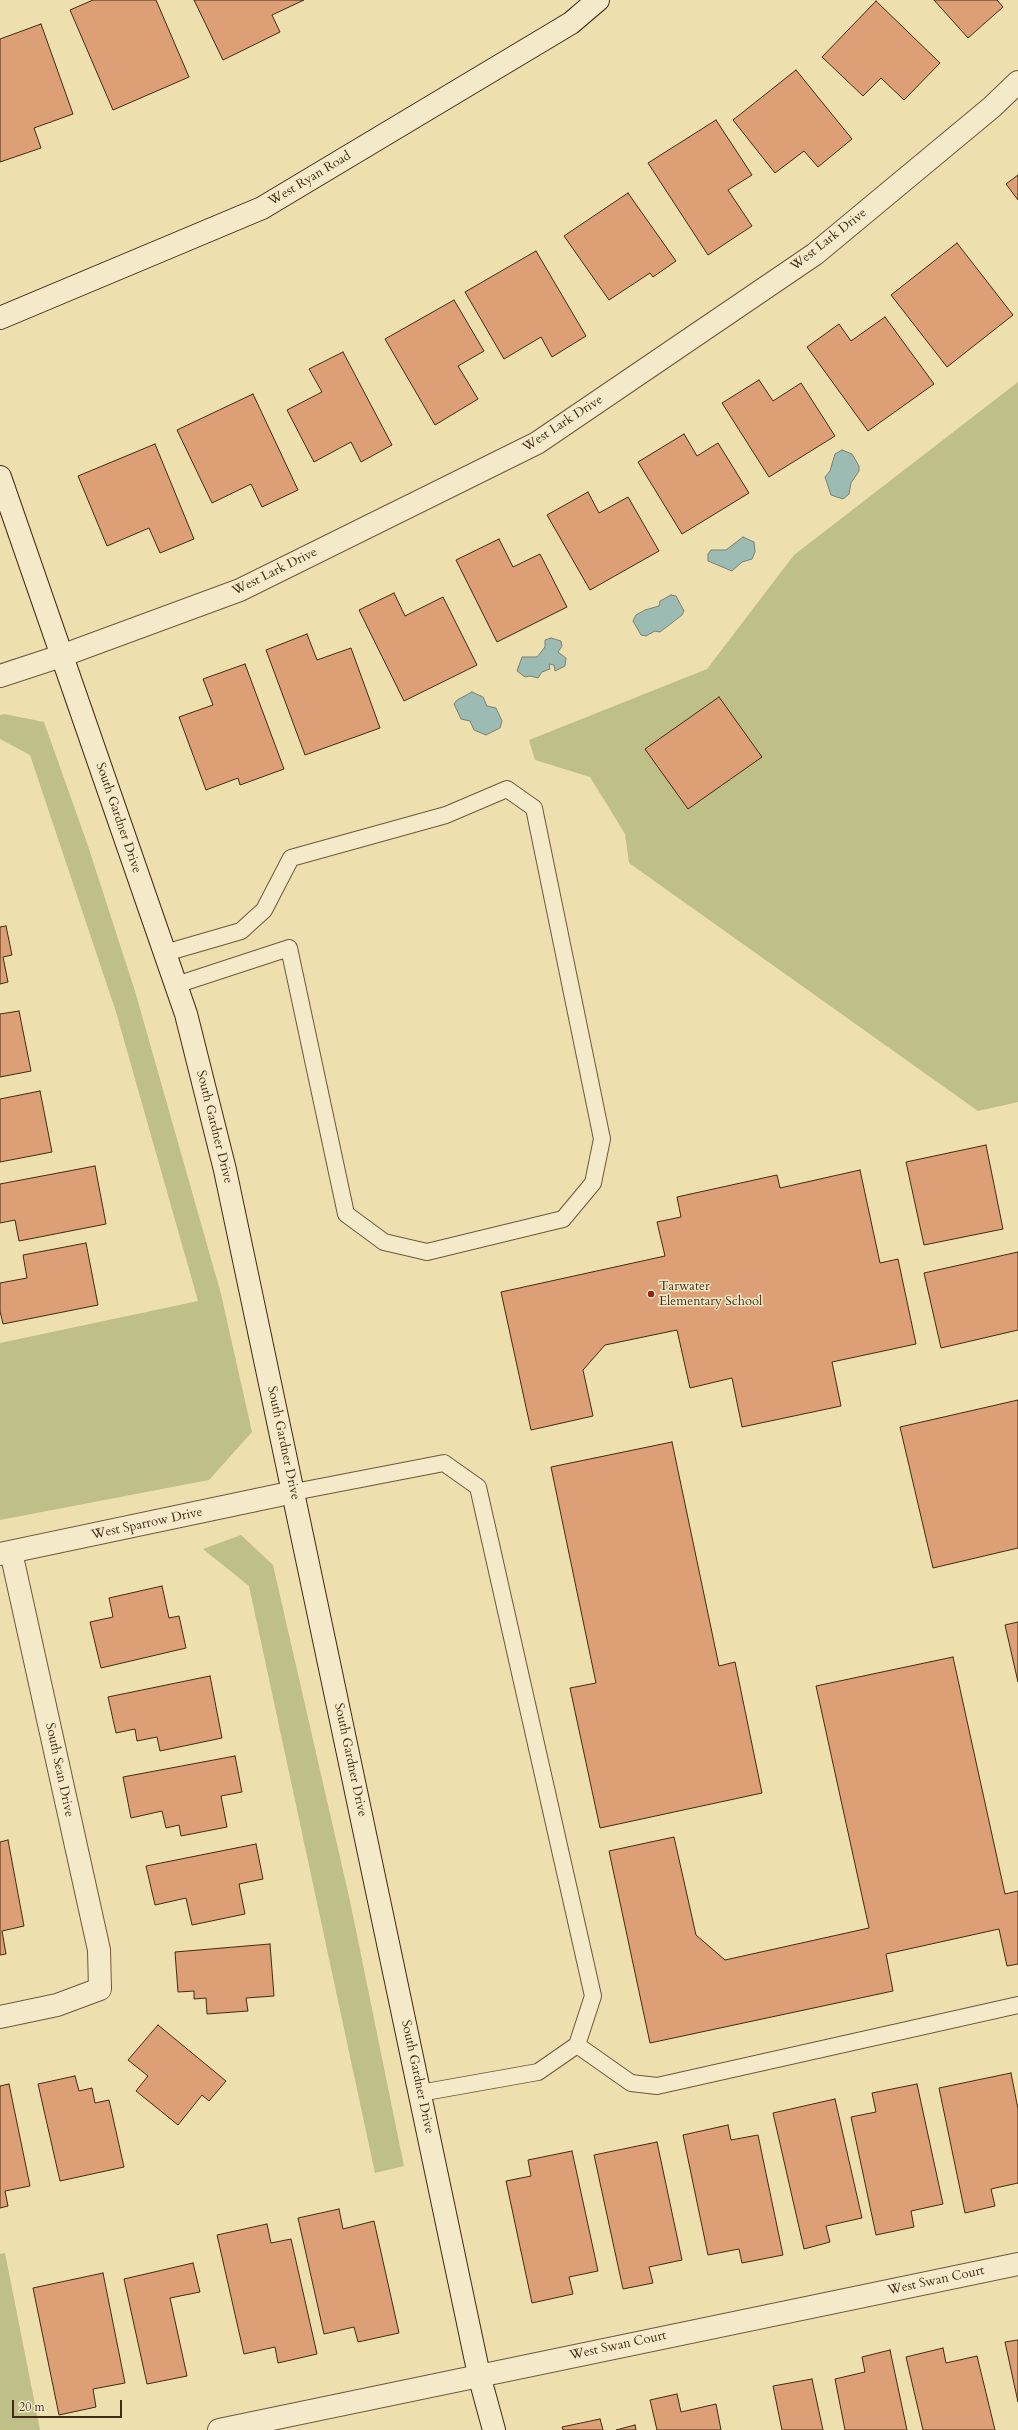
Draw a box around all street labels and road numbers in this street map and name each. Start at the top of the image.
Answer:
street label: West Ryan Road [266,148,354,210]
street label: West Lark Drive [788,205,870,275]
street label: West Lark Drive [520,392,606,456]
street label: West Lark Drive [230,545,320,599]
street label: South Gardner Drive [92,761,144,875]
street label: South Gardner Drive [192,1069,236,1185]
street label: South Gardner Drive [263,1385,303,1501]
street label: West Sparrow Drive [90,1505,204,1543]
street label: South Gardner Drive [330,1702,370,1818]
street label: South Sean Drive [41,1722,77,1818]
street label: South Gardner Drive [397,2019,437,2135]
street label: West Swan Court [886,2263,986,2299]
street label: West Swan Court [568,2328,668,2364]

